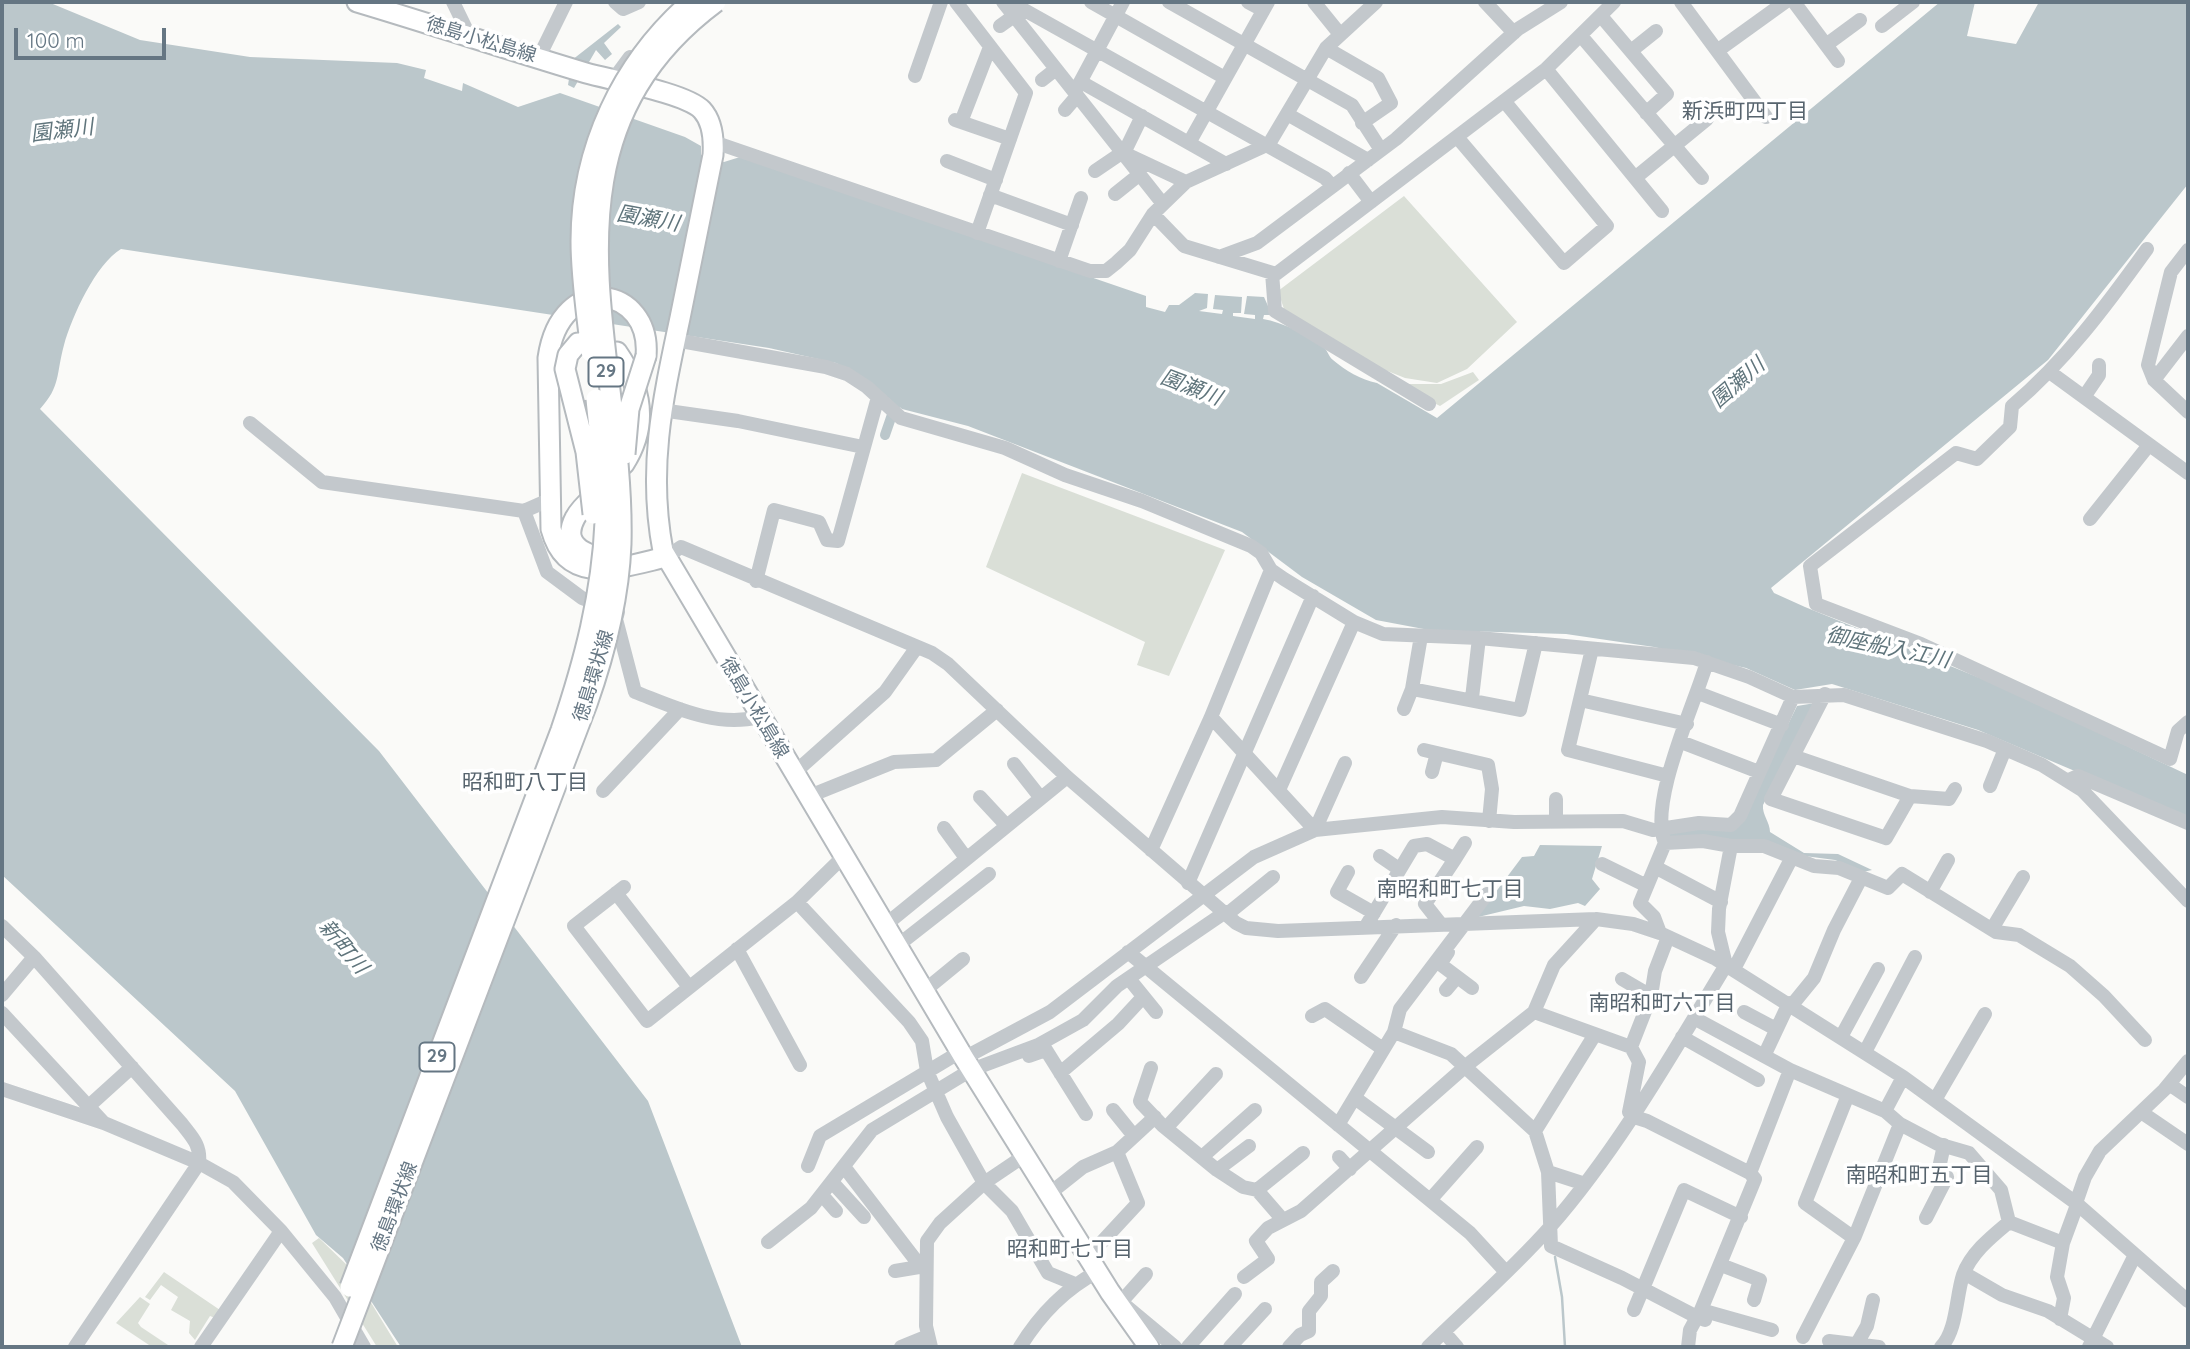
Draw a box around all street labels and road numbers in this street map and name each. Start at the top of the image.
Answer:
street label: 徳島小松島線 [423,12,539,68]
road number: 29 [588,358,624,386]
street label: 徳島環状線 [569,627,619,725]
street label: 徳島小松島線 [715,653,793,763]
road number: 29 [420,1042,454,1072]
street label: 徳島環状線 [367,1159,423,1255]

